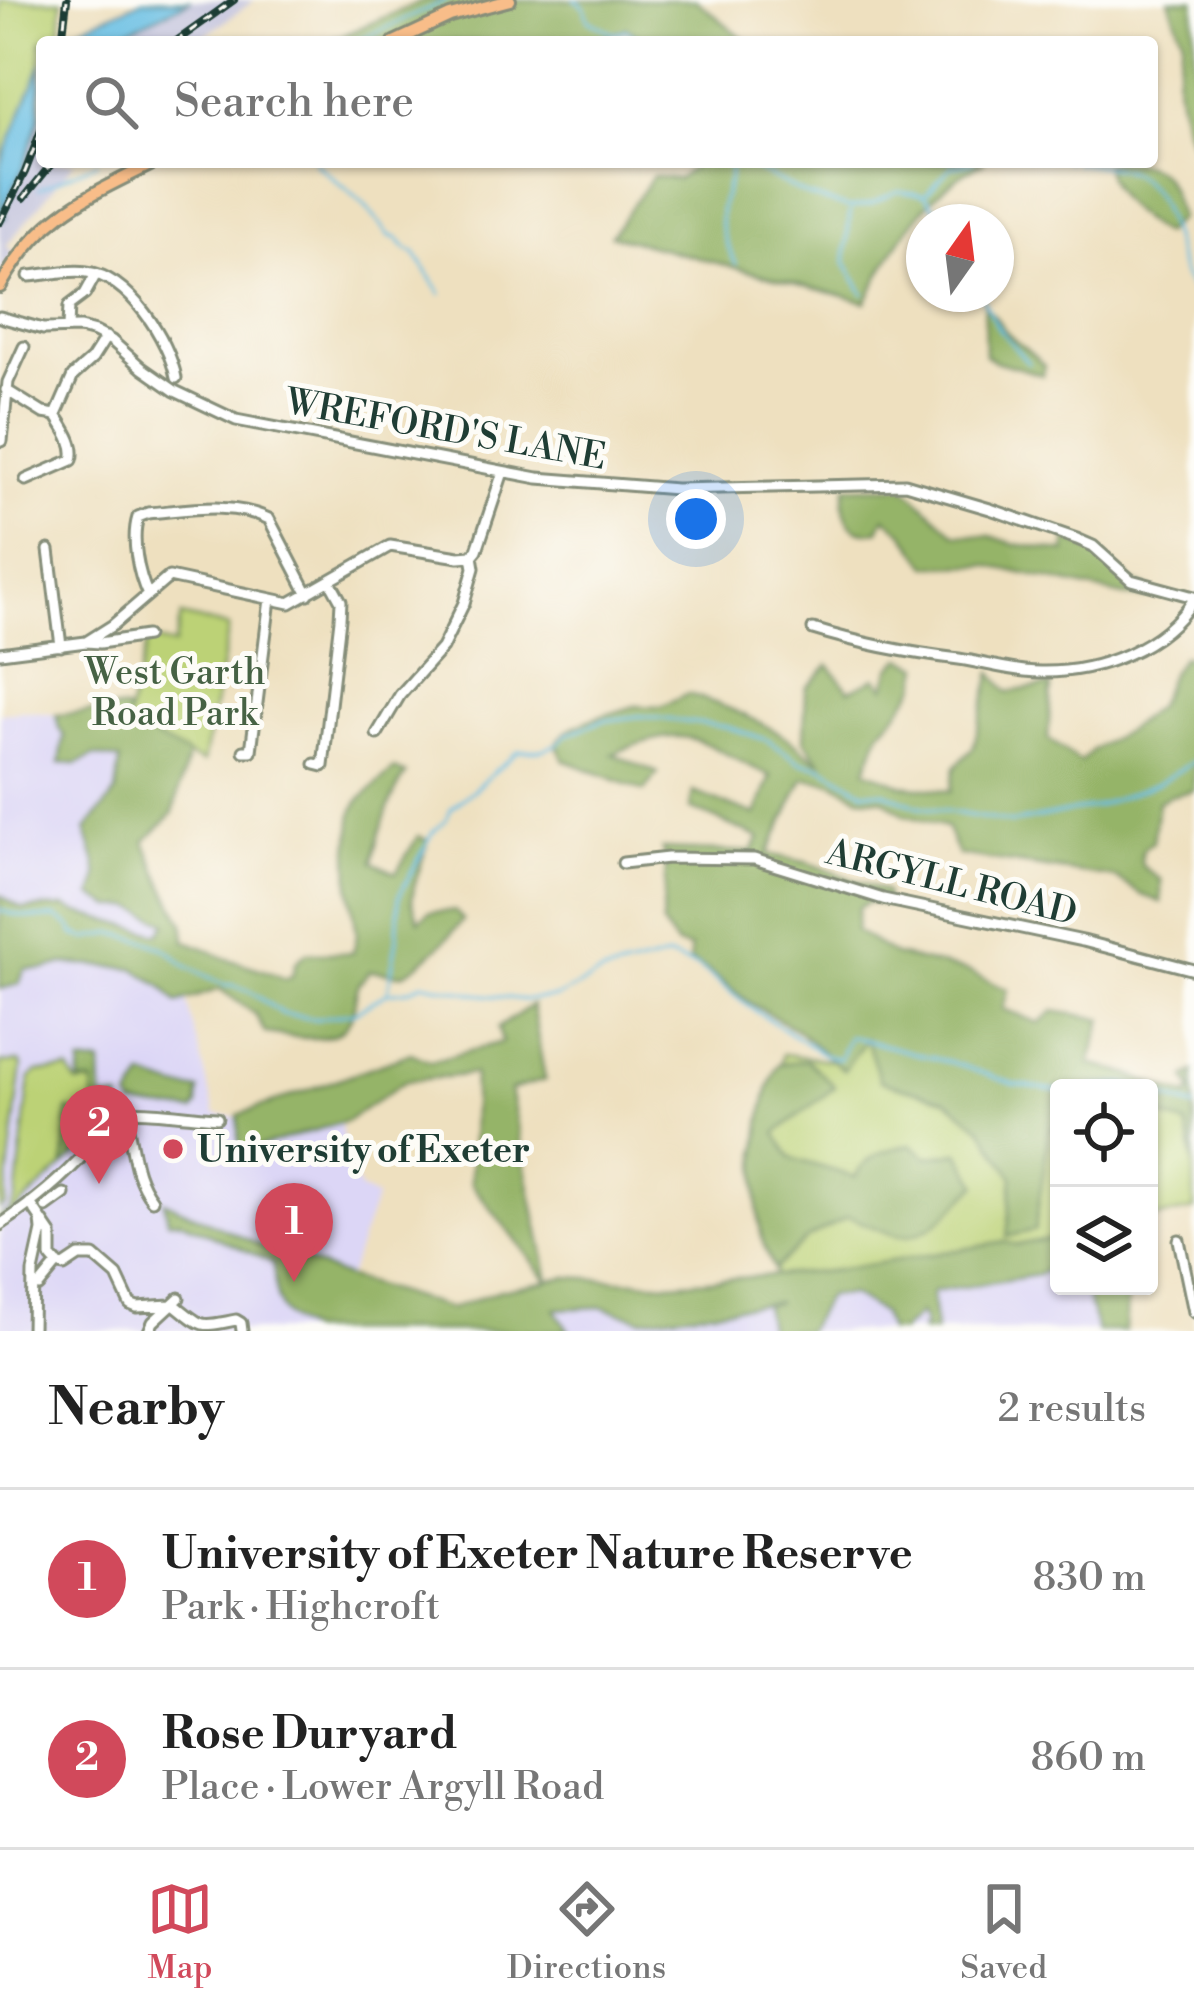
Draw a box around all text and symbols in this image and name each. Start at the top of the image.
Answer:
search box [36,36,1158,168]
icon: search [78,69,144,135]
text: Search here [174,74,414,131]
north arrow [906,204,1014,312]
street label: WREFORD'S LANE [281,380,609,481]
your location [666,489,726,549]
park label: West Garth Road Park [84,651,265,737]
street label: ARGYLL ROAD [820,830,1081,936]
map controls [1050,1079,1158,1295]
button: locate [1050,1079,1158,1187]
pin: 2 [60,1085,138,1184]
place label: University of Exeter [197,1129,530,1174]
marker: University of Exeter [160,1136,186,1162]
pin: 1 [255,1183,333,1282]
button: layers [1050,1187,1158,1295]
text: Nearby [48,1377,224,1441]
text: 2 results [998,1385,1146,1434]
text: University of Exeter Nature Reserve [162,1526,913,1583]
text: 1 [78,1554,96,1603]
text: 830 m [1033,1554,1146,1603]
text: Park · Highcroft [162,1583,440,1632]
text: Rose Duryard [162,1706,457,1763]
text: 2 [75,1734,99,1783]
text: 860 m [1030,1734,1146,1783]
text: Place · Lower Argyll Road [162,1763,604,1812]
tab: Map [147,1876,213,1989]
tab: Directions [507,1876,666,1989]
tab: Saved [960,1876,1047,1989]

